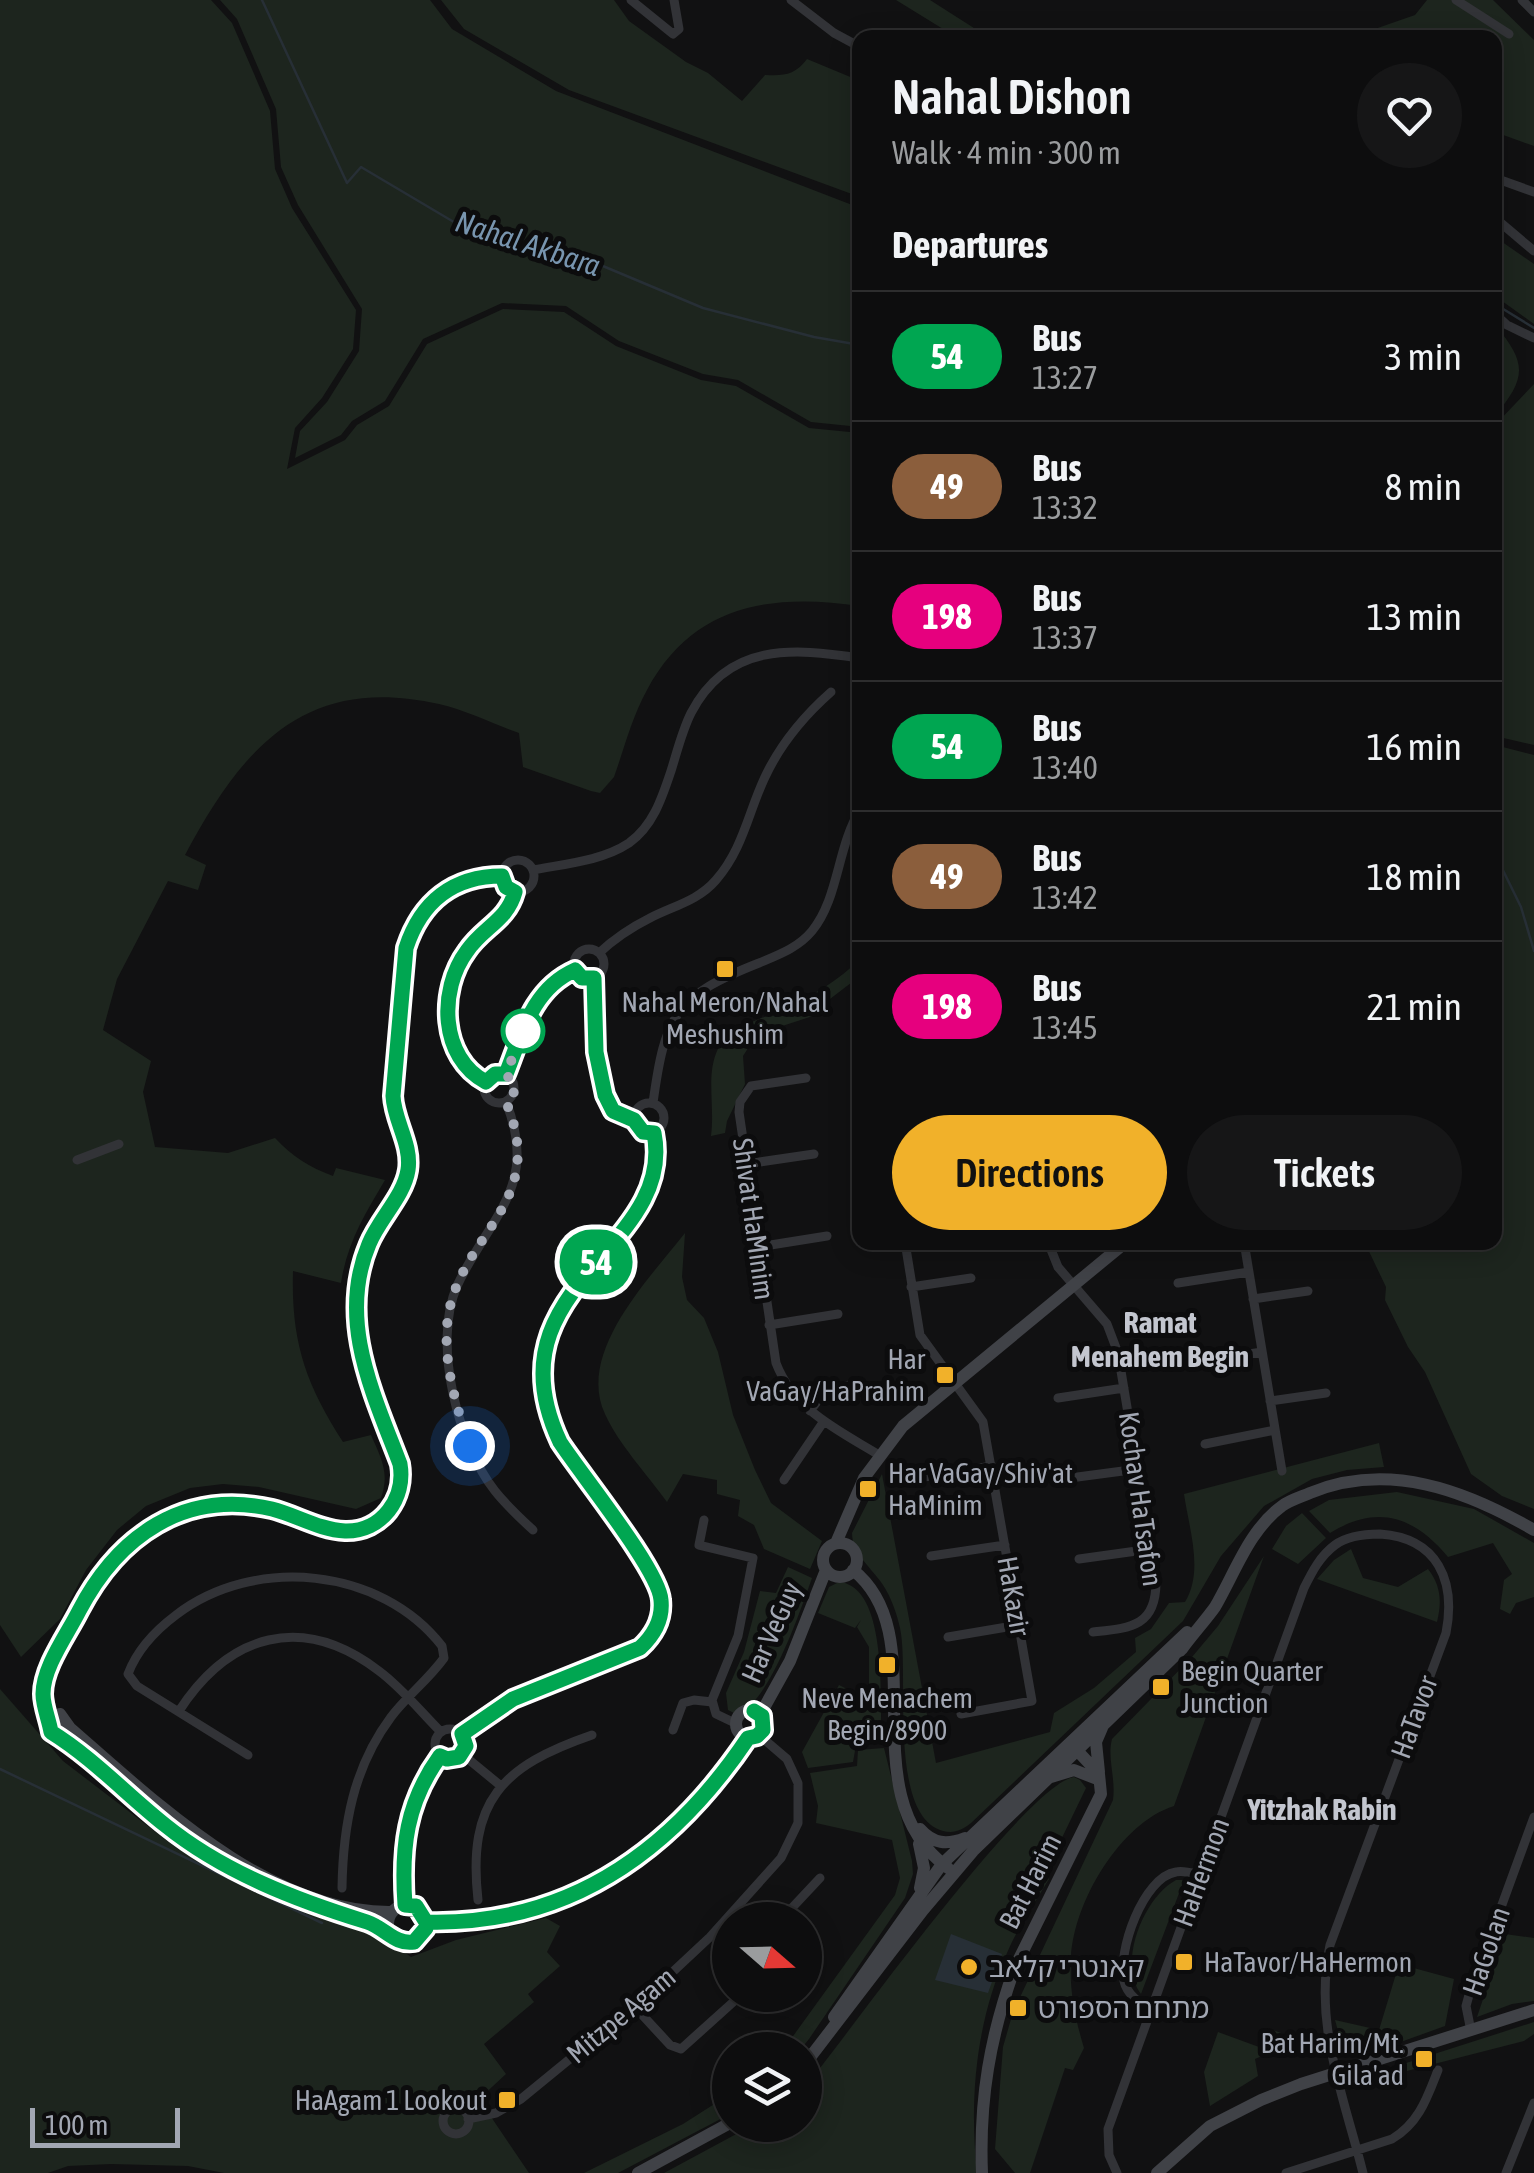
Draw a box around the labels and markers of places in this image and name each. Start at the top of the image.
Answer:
marker: Nahal Meron/Nahal Meshushim [714,958,736,980]
place label: Nahal Meron/Nahal Meshushim [622,986,829,1050]
unlabelled marker [502,1010,544,1052]
place label: Har VaGay/HaPrahim [746,1343,926,1407]
marker: Har VaGay/HaPrahim [934,1364,956,1386]
place label: Har VaGay/Shiv'at HaMinim [888,1457,1073,1521]
marker: Har VaGay/Shiv'at HaMinim [857,1478,879,1500]
marker: Neve Menachem Begin/8900 [876,1654,898,1676]
place label: Begin Quarter Junction [1181,1655,1323,1719]
marker: Begin Quarter Junction [1150,1676,1172,1698]
place label: Neve Menachem Begin/8900 [801,1682,973,1746]
place label: HaTavor/HaHermon [1204,1946,1412,1978]
place label: קאנטרי קלאב [989,1951,1144,1983]
marker: HaTavor/HaHermon [1173,1951,1195,1973]
marker: קאנטרי קלאב [958,1956,980,1978]
place label: מתחם הספורט [1038,1992,1209,2024]
marker: מתחם הספורט [1007,1997,1029,2019]
place label: Bat Harim/Mt. Gila'ad [1260,2027,1404,2091]
marker: Bat Harim/Mt. Gila'ad [1413,2048,1435,2070]
place label: HaAgam 1 Lookout [295,2084,487,2116]
marker: HaAgam 1 Lookout [496,2089,518,2111]

